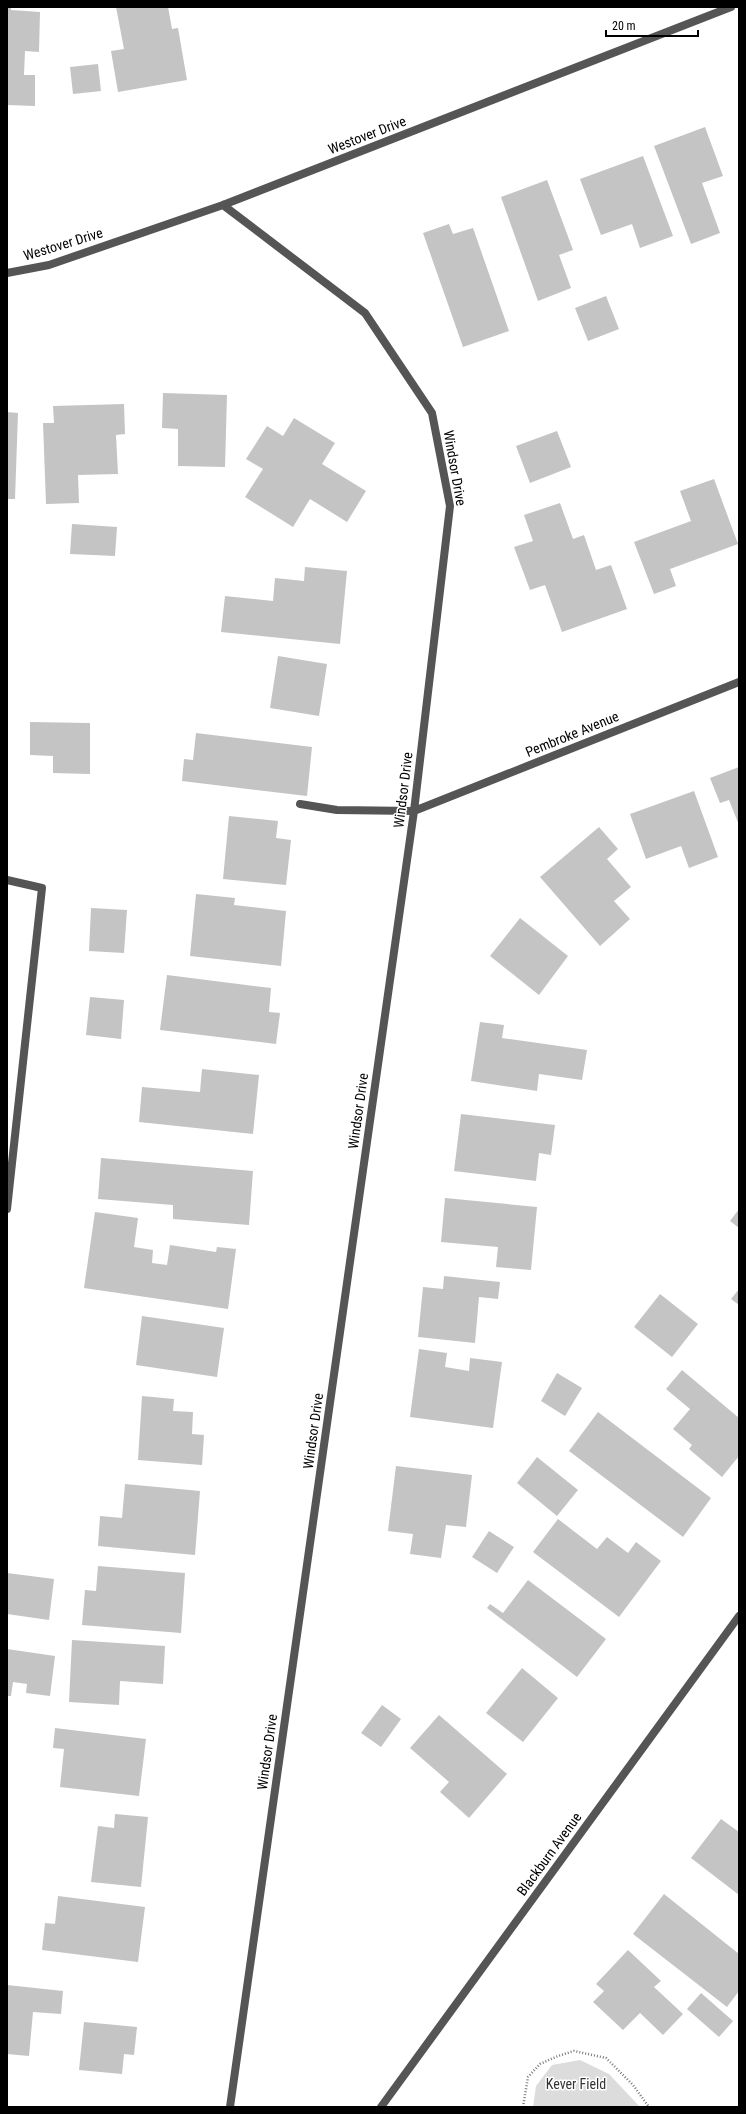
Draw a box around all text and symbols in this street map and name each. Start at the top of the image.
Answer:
scale bar [606,12,698,38]
text: 20 m [612,19,636,33]
street label: Westover Drive [326,113,409,157]
street label: Westover Drive [21,224,105,264]
street label: Windsor Drive [440,429,470,507]
street label: Pembroke Avenue [523,708,621,760]
street label: Windsor Drive [390,751,416,829]
street label: Windsor Drive [345,1072,371,1150]
street label: Windsor Drive [300,1392,326,1470]
street label: Windsor Drive [254,1713,280,1791]
street label: Blackburn Avenue [514,1809,585,1899]
park label: Kever Field [546,2076,606,2092]

